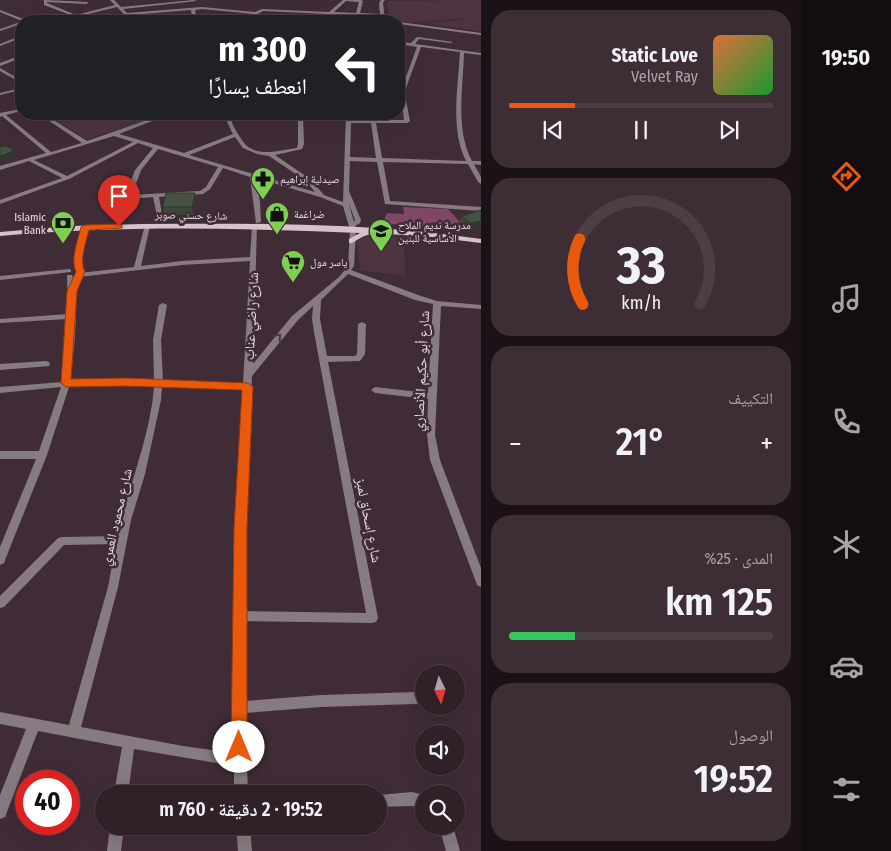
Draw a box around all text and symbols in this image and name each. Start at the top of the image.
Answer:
text: 300 m [218,28,307,70]
icon: left [325,35,390,100]
text: Static Love [611,44,698,67]
text: 19:50 [822,44,870,71]
text: Velvet Ray [631,67,698,86]
text: انعطف يسارًا [208,73,307,100]
icon: previous [539,116,567,144]
icon: pause [627,116,655,144]
icon: next [715,116,743,144]
icon: directions [829,159,864,194]
pharmacy icon: صيدلية إبراهيم [250,166,276,200]
place label: صيدلية إبراهيم [280,173,340,187]
pin [98,175,140,226]
icon: arrive [105,182,133,210]
shop icon: ضراغمة [264,201,290,235]
street label: شارع حسني صوبر [154,208,227,224]
place label: ضراغمة [294,208,325,221]
bank icon: Islamic Bank [50,210,76,244]
place label: Islamic Bank [14,211,47,237]
school or university icon: مدرسة نديم الملاح الأساسية للبنين [368,218,394,252]
place label: مدرسة نديم الملاح الأساسية للبنين [398,219,471,245]
text: 33 [615,234,666,297]
supermarket icon: ياسر مول [280,249,306,283]
place label: ياسر مول [310,256,348,269]
street label: شارع راضي عناب [241,272,265,361]
icon: music [829,281,864,316]
text: km/h [621,292,661,314]
street label: شارع أبو حكيم الأنصاري [410,310,436,432]
one-way arrow [273,333,282,342]
text: التكييف [728,389,773,408]
icon: phone [829,404,864,439]
text: 21° [616,419,666,465]
text: − [509,427,522,460]
text: + [760,427,773,460]
street label: شارع محمود العمري [97,467,138,568]
street label: شارع إسحاق لمبز [351,475,385,564]
icon: climate [829,527,864,562]
text: المدى · 25% [704,549,773,568]
text: 125 km [665,579,773,625]
icon: car [829,649,864,684]
north arrow [415,665,465,715]
map controls [415,665,465,835]
position arrow [212,720,264,772]
button: sound [415,725,465,775]
text: الوصول [729,726,773,745]
text: 19:52 [694,756,773,802]
speed limit sign: 40 [15,770,80,835]
icon: filters [829,772,864,807]
button: search [415,785,465,835]
text: 19:52 · 2 دقيقة · 760 m [159,798,323,821]

